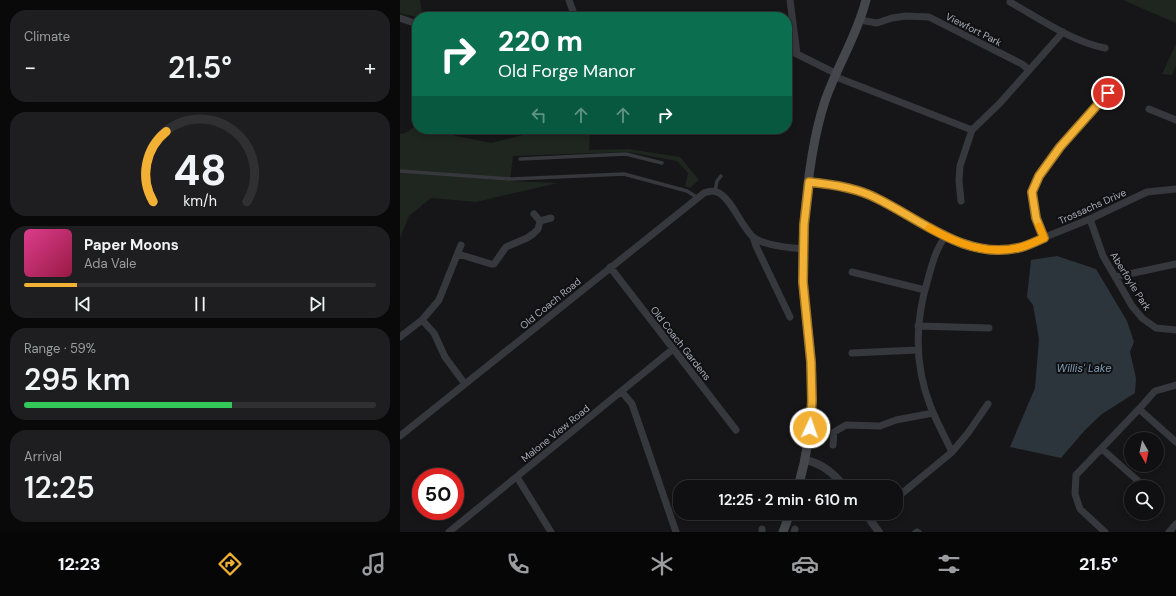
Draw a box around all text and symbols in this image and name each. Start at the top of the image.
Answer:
street label: Viewfort Park [943,10,1004,49]
text: 220 m [498,23,583,60]
text: Climate [24,28,70,45]
icon: right [432,28,484,80]
text: 21.5° [168,48,232,87]
text: − [24,53,36,82]
text: + [364,53,376,82]
text: Old Forge Manor [498,59,636,83]
pin [1091,76,1125,110]
icon: arrive [1097,82,1119,104]
icon: left [528,104,550,126]
icon: ahead [570,104,592,126]
icon: ahead [612,104,634,126]
icon: right [654,104,676,126]
text: 48 [173,144,227,198]
street label: Trossachs Drive [1056,186,1128,227]
text: km/h [183,192,217,210]
text: Paper Moons [84,235,179,255]
street label: Aberfoyle Park [1107,249,1154,313]
text: Ada Vale [84,255,136,272]
street label: Old Coach Road [517,275,583,332]
icon: previous [72,293,94,315]
icon: pause [189,293,211,315]
icon: next [306,293,328,315]
street label: Old Coach Gardens [648,304,714,383]
text: Range · 59% [24,340,96,357]
text: 295 km [24,360,130,399]
water label: Willis' Lake [1057,361,1111,375]
street label: Malone View Road [518,402,592,465]
position arrow [789,407,831,449]
north arrow [1124,432,1164,472]
map controls [1124,432,1164,520]
text: Arrival [24,448,62,465]
text: 12:25 [24,468,95,507]
speed limit sign: 50 [412,468,464,520]
button: search [1124,480,1164,520]
text: 12:25 · 2 min · 610 m [718,490,858,510]
icon: directions [216,550,244,578]
icon: music [360,550,388,578]
icon: phone [504,550,532,578]
icon: climate [648,550,676,578]
icon: car [791,550,819,578]
icon: filters [935,550,963,578]
text: 12:23 [58,552,101,576]
text: 21.5° [1079,552,1118,576]

